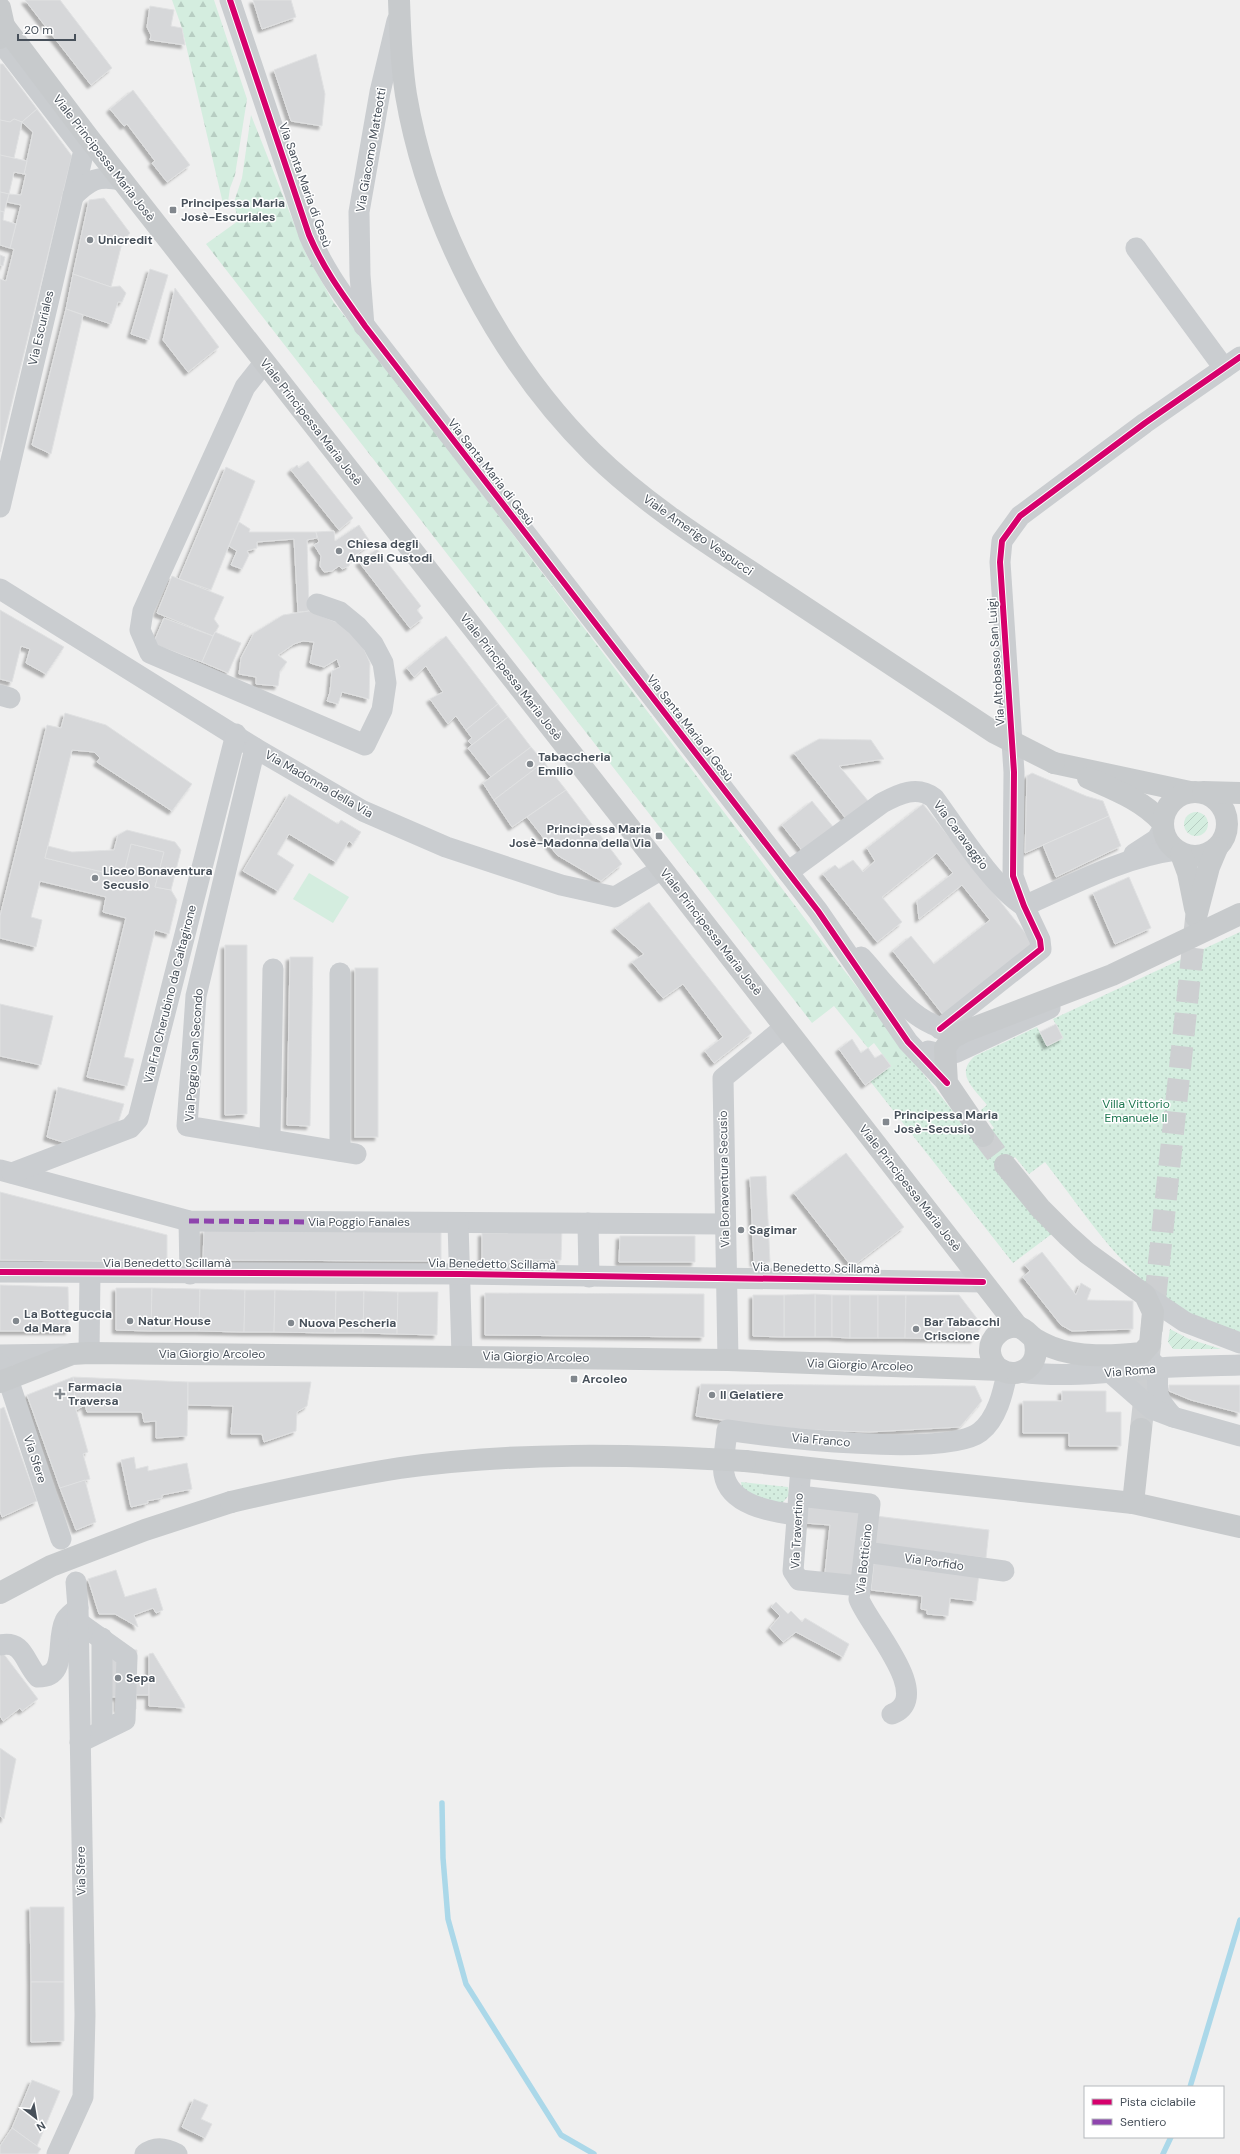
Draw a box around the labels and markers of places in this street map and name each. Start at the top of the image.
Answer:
place label: Principessa Maria Josè-Escuriales [181,195,285,225]
marker: Principessa Maria Josè-Escuriales [168,205,178,215]
place label: Unicredit [98,232,153,248]
marker: Unicredit [85,235,95,245]
place label: Chiesa degli Angeli Custodi [347,536,432,566]
marker: Chiesa degli Angeli Custodi [334,546,344,556]
place label: Tabaccheria Emilio [538,749,610,779]
marker: Tabaccheria Emilio [525,759,535,769]
place label: Principessa Maria Josè-Madonna della Via [509,821,651,851]
marker: Principessa Maria Josè-Madonna della Via [654,831,664,841]
place label: Liceo Bonaventura Secusio [103,863,213,893]
marker: Liceo Bonaventura Secusio [90,873,100,883]
place label: Principessa Maria Josè-Secusio [894,1107,998,1137]
marker: Principessa Maria Josè-Secusio [881,1117,891,1127]
place label: Sagimar [749,1222,797,1238]
marker: Sagimar [736,1225,746,1235]
place label: La Botteguccia da Mara [24,1306,112,1336]
place label: Natur House [138,1313,211,1329]
place label: Bar Tabacchi Criscione [924,1314,1000,1344]
place label: Nuova Pescheria [299,1315,396,1331]
marker: La Botteguccia da Mara [11,1316,21,1326]
marker: Natur House [125,1316,135,1326]
marker: Nuova Pescheria [286,1318,296,1328]
marker: Bar Tabacchi Criscione [911,1324,921,1334]
place label: Arcoleo [582,1371,628,1387]
marker: Arcoleo [569,1374,579,1384]
place label: Farmacia Traversa [68,1379,122,1409]
place label: Il Gelatiere [720,1387,784,1403]
marker: Farmacia Traversa [55,1389,65,1399]
marker: Il Gelatiere [707,1390,717,1400]
place label: Sepa [126,1670,155,1686]
marker: Sepa [113,1673,123,1683]

